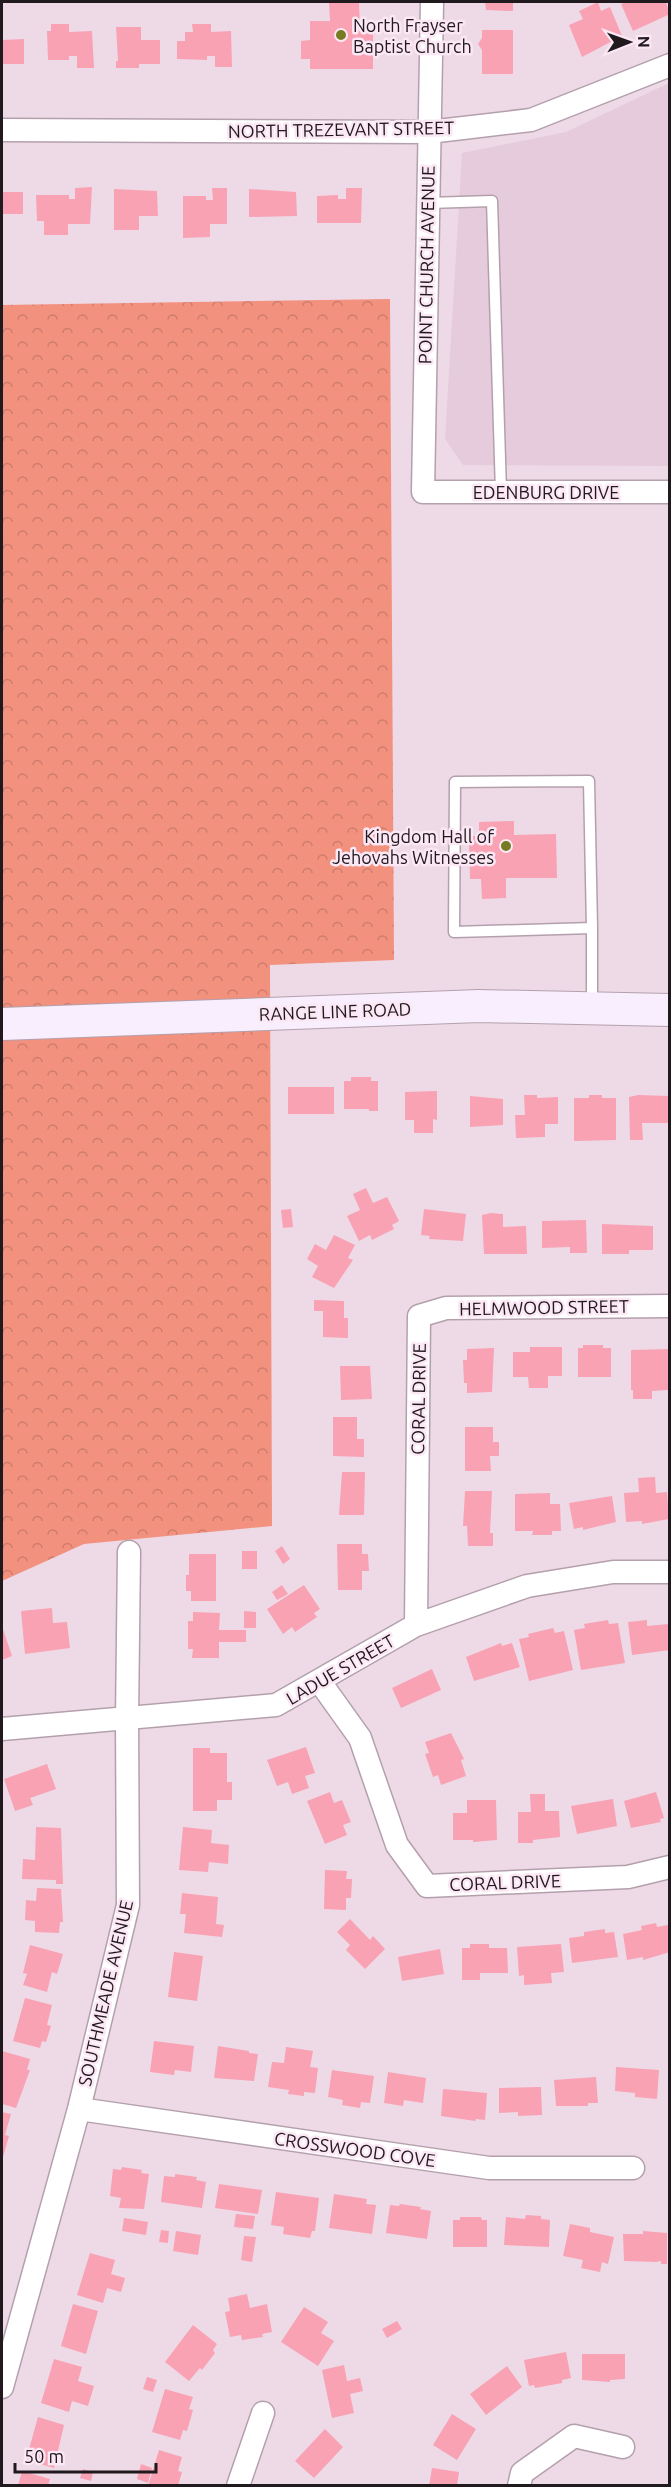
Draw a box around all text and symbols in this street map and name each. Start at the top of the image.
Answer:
north arrow [599,12,659,72]
place label: North Frayser Baptist Church [353,15,472,56]
marker: North Frayser Baptist Church [334,28,348,42]
text: N [635,36,653,48]
street label: NORTH TREZEVANT STREET [228,117,454,141]
street label: POINT CHURCH AVENUE [414,166,438,364]
street label: EDENBURG DRIVE [473,482,619,502]
place label: Kingdom Hall of Jehovahs Witnesses [332,826,494,867]
marker: Kingdom Hall of Jehovahs Witnesses [499,839,513,853]
street label: RANGE LINE ROAD [258,998,412,1024]
street label: HELMWOOD STREET [459,1296,629,1318]
street label: CORAL DRIVE [407,1343,429,1455]
street label: LADUE STREET [282,1630,398,1708]
street label: CORAL DRIVE [449,1870,561,1894]
street label: SOUTHMEADE AVENUE [74,1898,136,2088]
street label: CROSSWOOD COVE [273,2128,437,2170]
scale bar [15,2436,156,2474]
text: 50 m [24,2446,64,2466]

